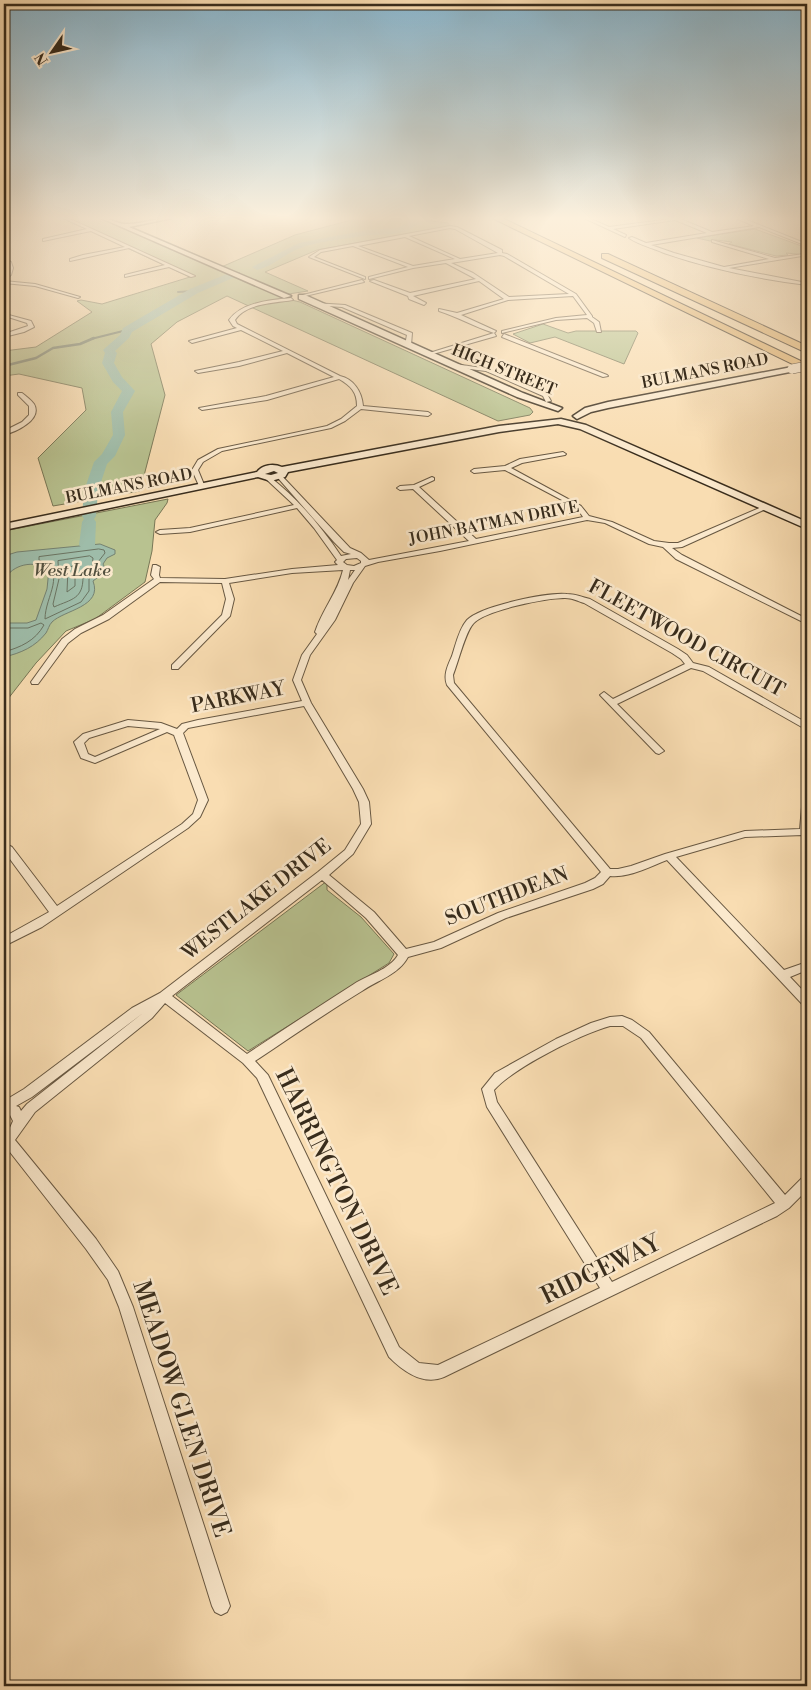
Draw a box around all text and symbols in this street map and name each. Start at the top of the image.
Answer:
north arrow [28,28,78,78]
text: N [31,49,53,68]
street label: HIGH STREET [449,340,559,400]
street label: BULMANS ROAD [639,349,770,393]
street label: BULMANS ROAD [63,464,194,508]
street label: JOHN BATMAN DRIVE [406,497,581,549]
water label: West Lake [33,559,111,582]
street label: FLEETWOOD CIRCUIT [583,574,789,704]
street label: PARKWAY [189,676,288,719]
street label: WESTLAKE DRIVE [177,834,337,967]
street label: SOUTHDEAN [442,862,572,932]
street label: HARRINGTON DRIVE [268,1064,404,1300]
street label: RIDGEWAY [536,1228,667,1312]
street label: MEADOW GLEN DRIVE [125,1277,237,1541]

